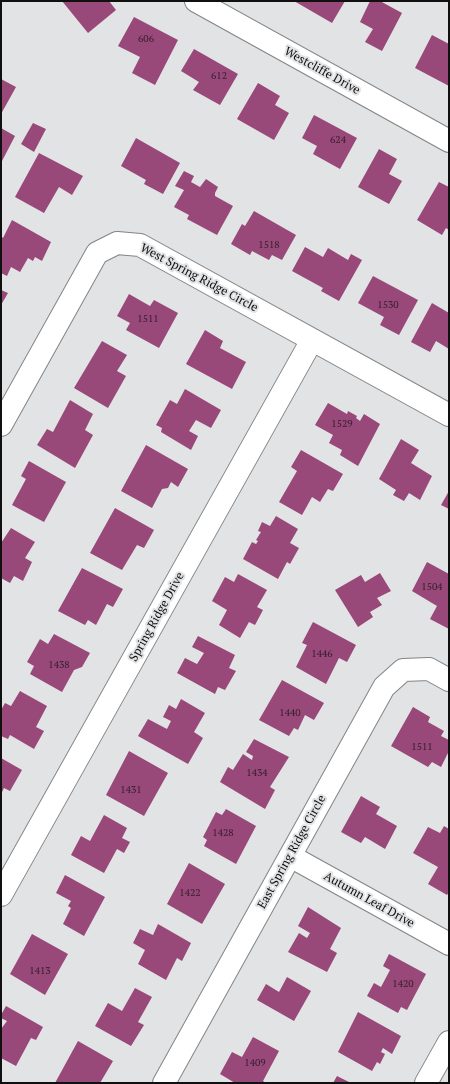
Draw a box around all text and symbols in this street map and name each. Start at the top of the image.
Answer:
house number: 606 [138,33,154,45]
street label: Westcliffe Drive [282,44,362,98]
house number: 612 [211,70,227,82]
house number: 624 [330,134,346,146]
house number: 1518 [258,239,280,251]
street label: West Spring Ridge Circle [138,241,260,315]
house number: 1530 [377,299,399,311]
house number: 1511 [137,313,159,325]
house number: 1529 [331,418,353,430]
street label: Spring Ridge Drive [127,570,187,664]
house number: 1504 [421,581,443,593]
house number: 1446 [311,648,333,660]
house number: 1438 [48,659,70,671]
house number: 1440 [279,707,301,719]
house number: 1511 [411,741,433,753]
house number: 1434 [246,767,268,779]
house number: 1431 [120,784,142,796]
street label: East Spring Ridge Circle [255,793,329,911]
house number: 1428 [212,827,234,839]
street label: Autumn Leaf Drive [321,869,417,931]
house number: 1422 [179,887,201,899]
house number: 1413 [29,965,51,977]
house number: 1420 [392,978,414,990]
house number: 1409 [244,1057,266,1069]

